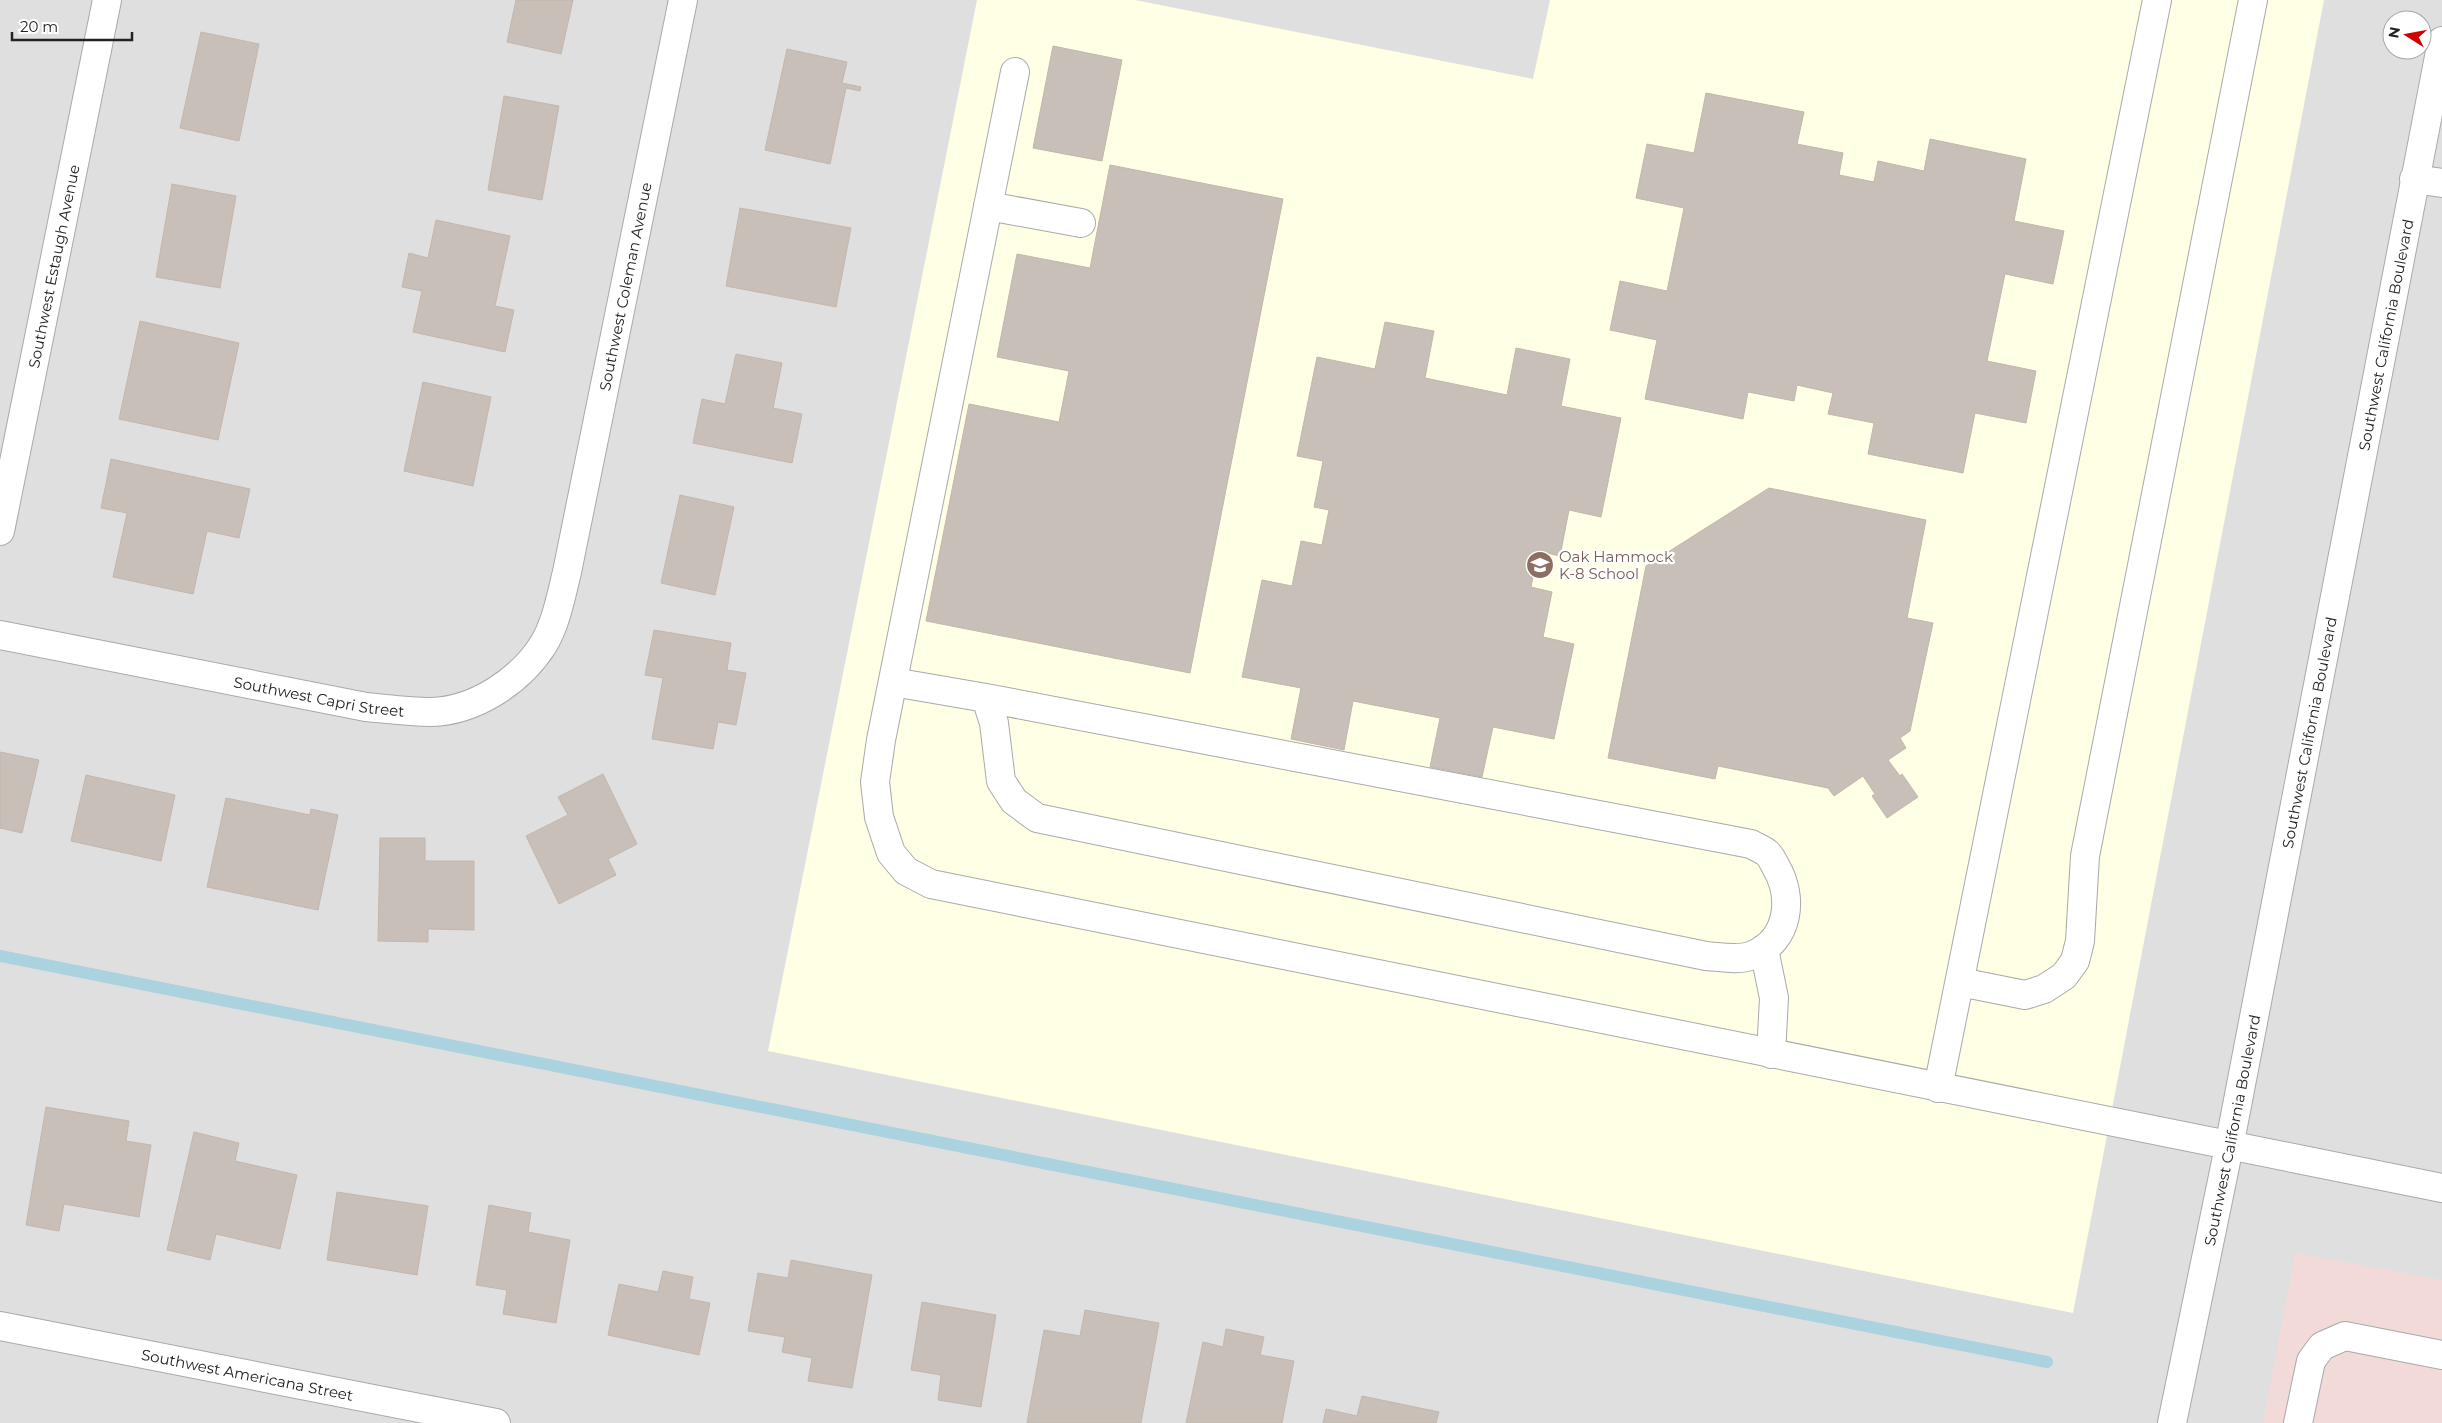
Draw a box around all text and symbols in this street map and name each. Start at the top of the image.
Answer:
scale bar [12,10,132,42]
north arrow [2382,10,2432,60]
text: 20 m [20,17,58,36]
text: N [2384,25,2404,40]
street label: Southwest Estaugh Avenue [24,163,83,370]
street label: Southwest Coleman Avenue [594,180,655,393]
street label: Southwest California Boulevard [2354,217,2417,452]
place label: Oak Hammock K-8 School [1559,547,1673,583]
school or university icon: Oak Hammock K-8 School [1525,550,1555,580]
street label: Southwest California Boulevard [2277,615,2340,850]
street label: Southwest Capri Street [232,672,405,720]
street label: Southwest California Boulevard [2199,1013,2264,1247]
street label: Southwest Americana Street [140,1344,355,1404]

